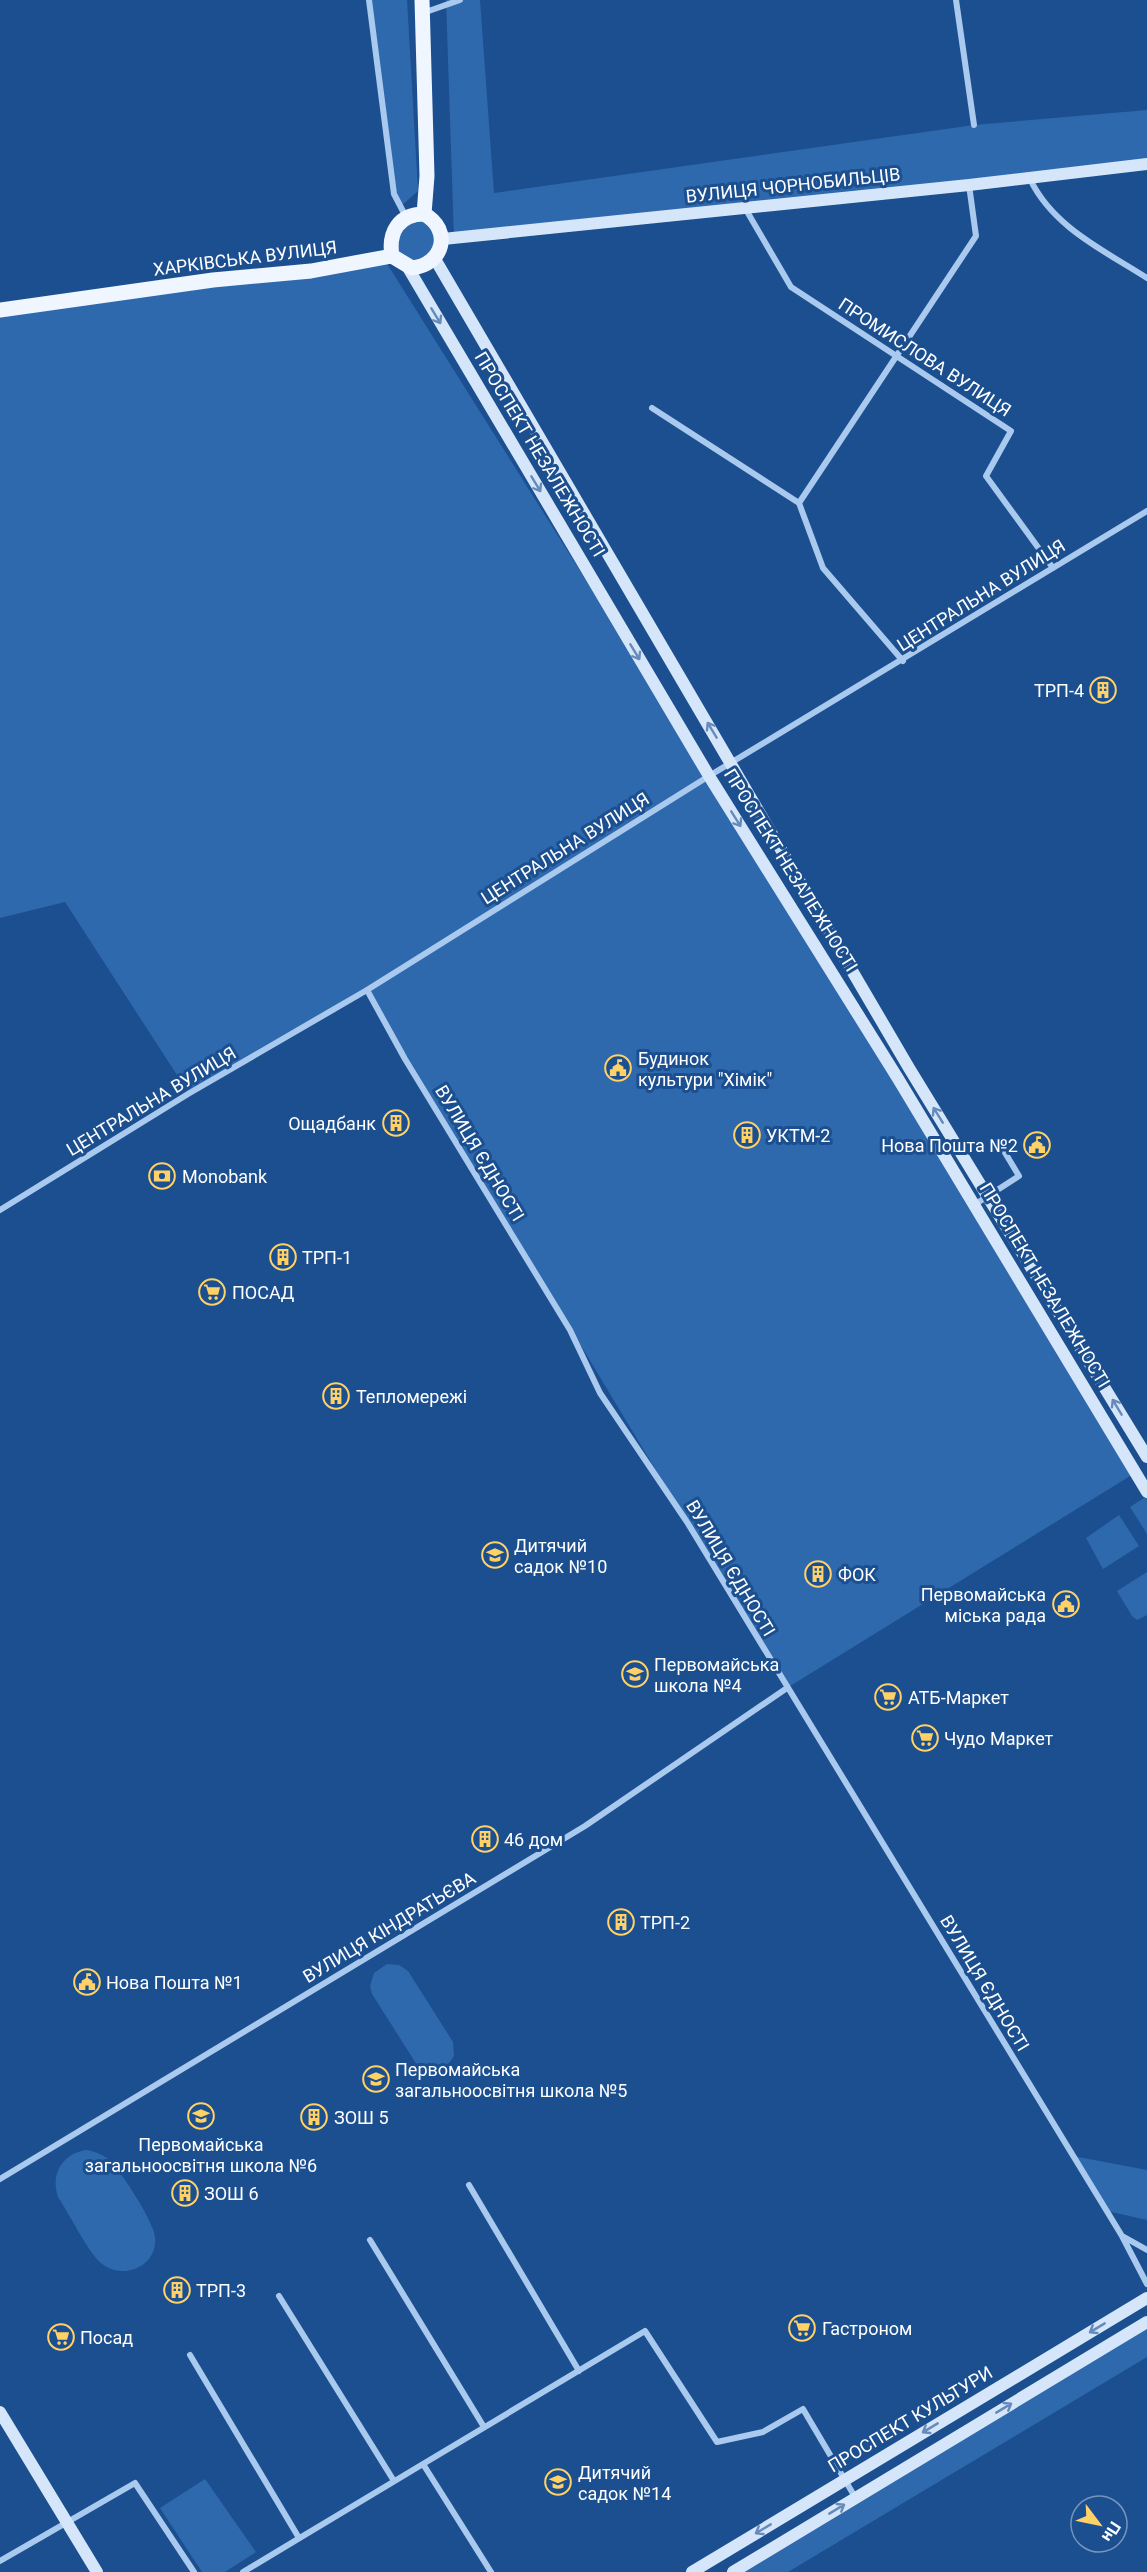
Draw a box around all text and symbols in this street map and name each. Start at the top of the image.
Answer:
street label: ВУЛИЦЯ ЧОРНОБИЛЬЦІВ [685,163,901,207]
street label: ХАРКІВСЬКА ВУЛИЦЯ [152,236,338,280]
street label: ПРОМИСЛОВА ВУЛИЦЯ [835,293,1015,421]
one-way arrow [430,307,442,324]
street label: ПРОСПЕКТ НЕЗАЛЕЖНОСТІ [470,348,610,560]
one-way arrow [530,475,542,492]
street label: ЦЕНТРАЛЬНА ВУЛИЦЯ [893,535,1069,655]
one-way arrow [630,643,642,660]
building icon: ТРП-4 [1088,675,1118,705]
place label: ТРП-4 [1034,680,1084,701]
one-way arrow [706,722,718,739]
street label: ПРОСПЕКТ НЕЗАЛЕЖНОСТІ [720,765,862,975]
street label: ЦЕНТРАЛЬНА ВУЛИЦЯ [477,788,653,908]
one-way arrow [730,810,742,827]
street label: ЦЕНТРАЛЬНА ВУЛИЦЯ [62,1042,240,1160]
place label: Будинок культури "Хімік" [638,1048,772,1090]
public building icon: Будинок культури "Хімік" [603,1053,633,1083]
street label: ВУЛИЦЯ ЄДНОСТІ [431,1081,529,1225]
one-way arrow [932,1107,944,1124]
building icon: Ощадбанк [381,1108,411,1138]
place label: Ощадбанк [288,1113,376,1134]
building icon: УКТМ-2 [732,1120,762,1150]
place label: УКТМ-2 [766,1125,830,1146]
public building icon: Нова Пошта №2 [1022,1130,1052,1160]
place label: Нова Пошта №2 [881,1135,1018,1156]
bank icon: Monobank [147,1161,177,1191]
place label: Monobank [182,1166,268,1187]
street label: ПРОСПЕКТ НЕЗАЛЕЖНОСТІ [975,1179,1115,1391]
building icon: ТРП-1 [268,1242,298,1272]
place label: ТРП-1 [302,1247,352,1268]
supermarket icon: ПОСАД [197,1277,227,1307]
place label: ПОСАД [232,1282,295,1303]
building icon: Тепломережі [321,1381,351,1411]
place label: Тепломережі [356,1386,467,1407]
one-way arrow [1110,1399,1122,1416]
street label: ВУЛИЦЯ ЄДНОСТІ [682,1496,780,1640]
place label: Дитячий садок №10 [514,1535,607,1577]
school or university icon: Дитячий садок №10 [480,1540,510,1570]
building icon: ФОК [803,1559,833,1589]
place label: ФОК [838,1564,876,1585]
place label: Первомайська мiська рада [921,1584,1046,1626]
public building icon: Первомайська мiська рада [1051,1589,1081,1619]
place label: Первомайська школа №4 [654,1654,779,1696]
school or university icon: Первомайська школа №4 [620,1659,650,1689]
supermarket icon: АТБ-Маркет [873,1682,903,1712]
place label: АТБ-Маркет [908,1687,1009,1708]
supermarket icon: Чудо Маркет [910,1723,940,1753]
place label: Чудо Маркет [944,1728,1054,1749]
building icon: 46 дом [470,1824,500,1854]
place label: 46 дом [504,1829,563,1850]
street label: ВУЛИЦЯ КІНДРАТЬЄВА [299,1867,479,1987]
building icon: ТРП-2 [606,1907,636,1937]
street label: ВУЛИЦЯ ЄДНОСТІ [936,1911,1034,2055]
place label: ТРП-2 [640,1912,690,1933]
public building icon: Нова Пошта №1 [72,1967,102,1997]
place label: Нова Пошта №1 [106,1972,243,1993]
place label: Первомайська загальноосвітня школа №5 [395,2059,627,2101]
school or university icon: Первомайська загальноосвітня школа №5 [361,2064,391,2094]
school or university icon: Первомайська загальноосвітня школа №6 [186,2101,216,2131]
building icon: ЗОШ 5 [299,2102,329,2132]
place label: ЗОШ 5 [334,2107,389,2128]
place label: Первомайська загальноосвітня школа №6 [85,2134,317,2176]
building icon: ЗОШ 6 [170,2178,200,2208]
place label: ЗОШ 6 [204,2183,259,2204]
building icon: ТРП-3 [162,2275,192,2305]
place label: ТРП-3 [196,2280,246,2301]
supermarket icon: Гастроном [787,2313,817,2343]
place label: Гастроном [822,2318,912,2339]
supermarket icon: Посад [46,2322,76,2352]
one-way arrow [1089,2322,1106,2334]
place label: Посад [80,2327,133,2348]
street label: ПРОСПЕКТ КУЛЬТУРИ [824,2362,996,2476]
one-way arrow [995,2402,1012,2414]
one-way arrow [922,2423,939,2435]
place label: Дитячий садок №14 [578,2462,671,2504]
school or university icon: Дитячий садок №14 [543,2467,573,2497]
north arrow [1069,2494,1129,2554]
one-way arrow [828,2502,845,2514]
text: Пн [1098,2518,1125,2545]
one-way arrow [755,2524,772,2536]

